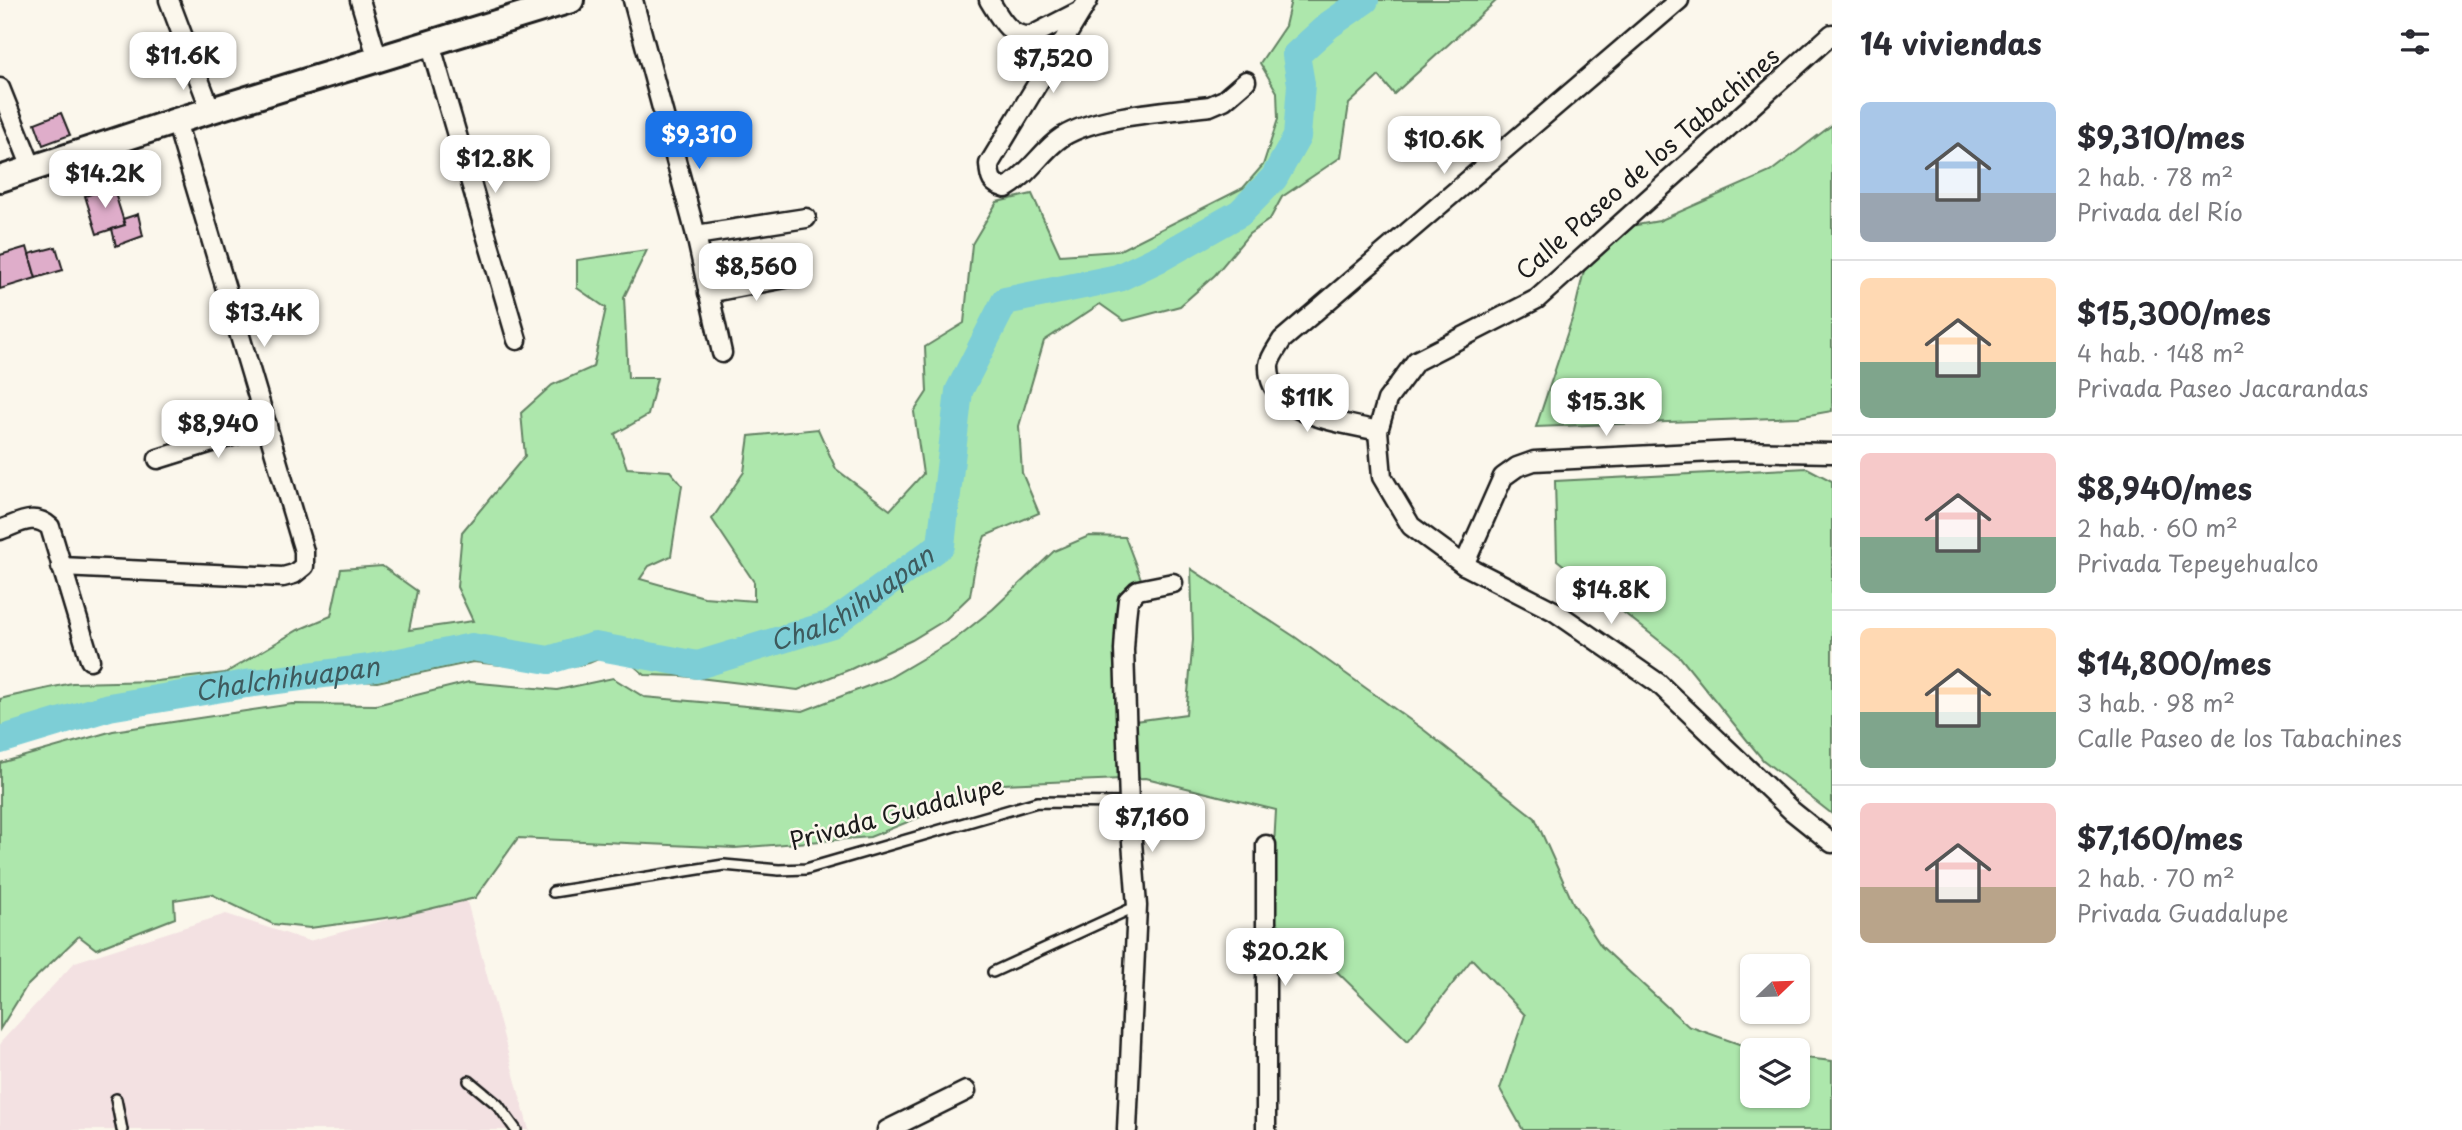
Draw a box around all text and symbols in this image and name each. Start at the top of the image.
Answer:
text: 14 viviendas [1860,20,2042,65]
icon: filters [2396,23,2434,61]
pin: $11.6K [126,32,240,92]
pin: $7,520 [996,36,1110,95]
text: $11.6K [146,37,220,72]
street label: Calle Paseo de los Tabachines [1507,38,1787,287]
text: $7,520 [1013,40,1093,75]
pin: $9,310 [642,111,756,171]
text: $9,310/mes [2077,114,2245,159]
text: $9,310 [661,116,737,151]
pin: $10.6K [1387,116,1501,176]
text: $10.6K [1404,121,1484,156]
icon: home [1916,130,2000,214]
pin: $12.8K [438,136,552,195]
text: $12.8K [456,140,534,175]
pin: $14.2K [48,150,162,210]
text: $14.2K [65,155,145,190]
text: 2 hab. · 78 m² [2077,159,2233,194]
text: Privada del Río [2077,194,2243,229]
pin: $8,560 [699,244,813,303]
text: $8,560 [715,248,797,283]
pin: $13.4K [207,290,321,349]
text: $15,300/mes [2077,290,2271,335]
text: $13.4K [225,294,303,329]
icon: home [1916,306,2000,390]
text: 4 hab. · 148 m² [2077,335,2245,370]
text: Privada Paseo Jacarandas [2077,370,2369,405]
pin: $11K [1266,374,1348,434]
pin: $15.3K [1549,378,1663,438]
text: $11K [1281,379,1333,414]
text: $15.3K [1567,383,1645,418]
pin: $8,940 [161,400,275,460]
text: $8,940 [177,405,259,440]
text: $8,940/mes [2077,465,2252,510]
icon: home [1916,481,2000,565]
text: 2 hab. · 60 m² [2077,510,2238,545]
water label: Chalchihuapan [765,535,942,660]
text: Privada Tepeyehualco [2077,545,2318,580]
pin: $14.8K [1554,566,1668,626]
text: $14.8K [1572,571,1650,606]
text: $14,800/mes [2077,640,2271,685]
water label: Chalchihuapan [191,645,384,710]
icon: home [1916,656,2000,740]
text: 3 hab. · 98 m² [2077,685,2235,720]
text: Calle Paseo de los Tabachines [2077,720,2402,755]
street label: Privada Guadalupe [785,766,1008,858]
pin: $7,160 [1095,794,1209,854]
text: $7,160 [1115,799,1189,834]
text: $7,160/mes [2077,815,2243,860]
icon: home [1916,831,2000,915]
text: 2 hab. · 70 m² [2077,860,2235,895]
text: Privada Guadalupe [2077,895,2289,930]
pin: $20.2K [1228,928,1342,988]
text: $20.2K [1242,933,1328,968]
north arrow [1740,954,1810,1024]
map controls [1740,954,1810,1108]
button: layers [1740,1038,1810,1108]

